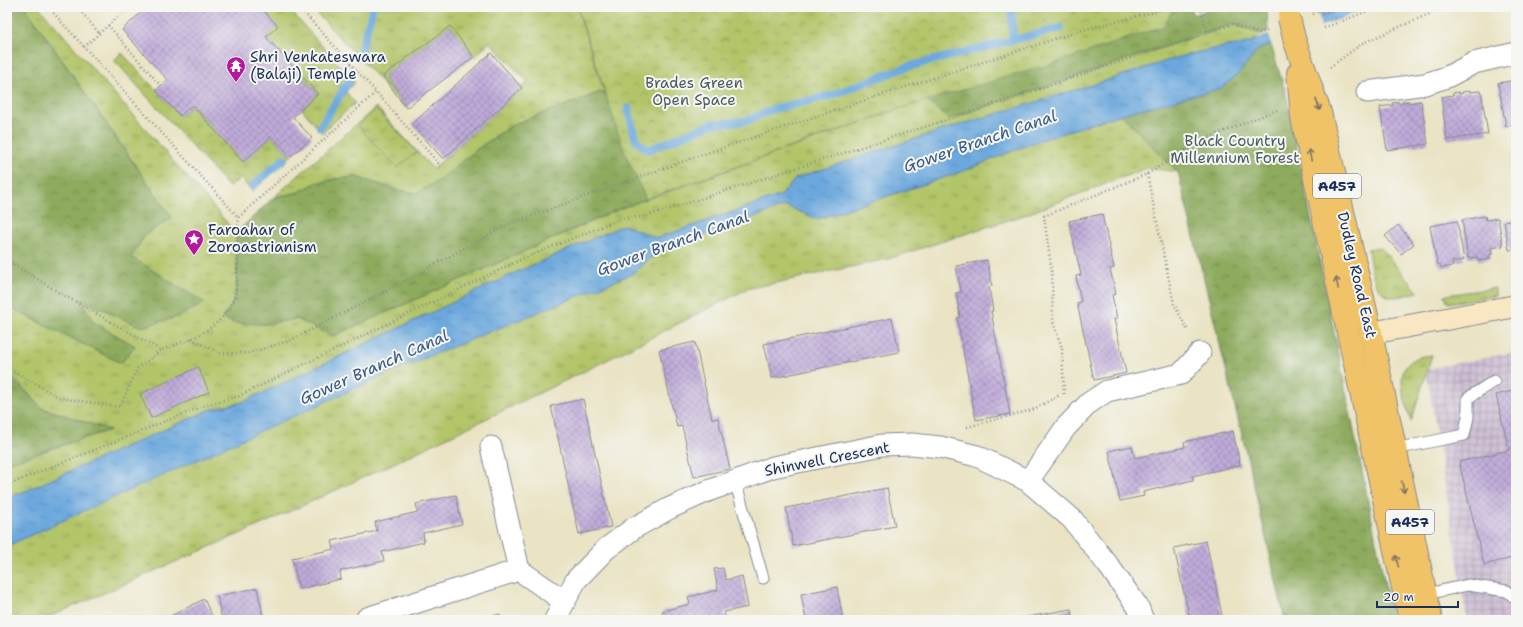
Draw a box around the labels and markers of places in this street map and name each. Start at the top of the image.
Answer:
place label: Shri Venkateswara (Balaji) Temple [250,47,387,84]
temple icon: Shri Venkateswara (Balaji) Temple [225,55,247,83]
place label: Faroahar of Zoroastrianism [208,220,317,257]
place icon: Faroahar of Zoroastrianism [183,228,205,256]

